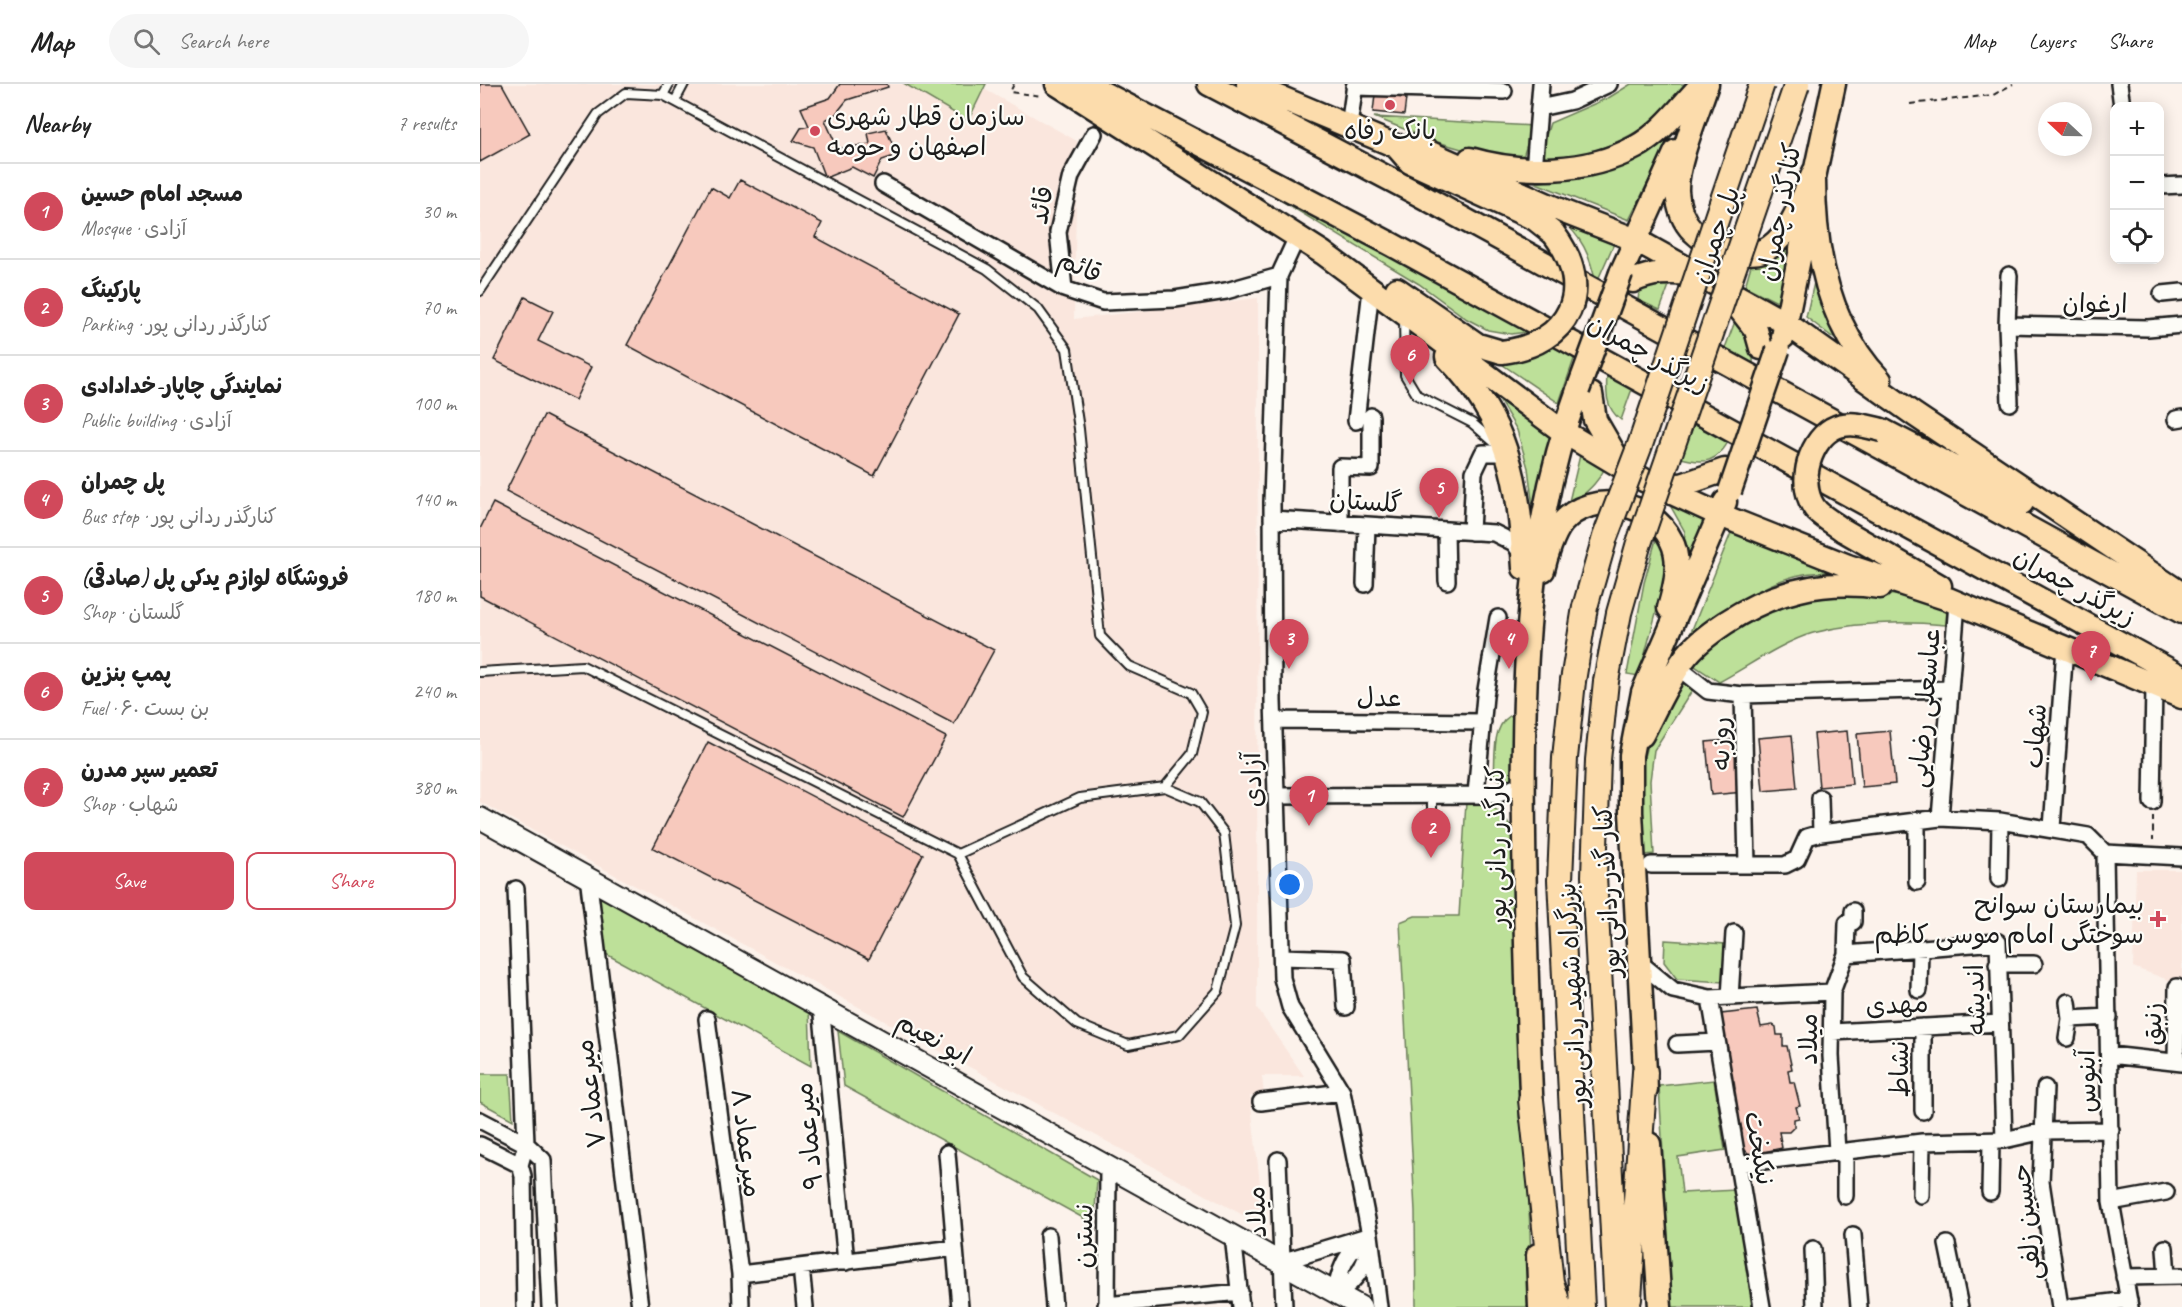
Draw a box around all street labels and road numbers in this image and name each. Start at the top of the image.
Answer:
street label: کنارگذر چمران [1750,140,1809,284]
street label: پل چمران [1684,182,1747,288]
street label: قائد [1022,183,1061,227]
street label: قائم [1051,242,1107,293]
street label: ارغوان [2062,286,2128,321]
street label: زیرگذر چمران [1582,306,1716,401]
street label: گلستان [1329,483,1403,520]
street label: زیرگذر چمران [2008,539,2142,634]
street label: عباسعلی رضایی [1901,627,1948,789]
street label: عدل [1356,681,1402,714]
street label: شهاب [2017,702,2054,770]
street label: روزبه [1704,716,1737,771]
street label: آزادی [1235,750,1270,808]
street label: کنارگذر ردانی پور [1479,765,1514,929]
street label: کنار گذر ردانی پور [1587,804,1629,980]
street label: بزرگراه شهید ردانی پور [1550,882,1595,1110]
street label: اندیشه [1958,964,1993,1036]
street label: مهدی [1865,986,1929,1023]
street label: زنبق [2136,1002,2169,1046]
street label: ابو نعیم [889,1004,977,1075]
street label: میلاد [1792,1013,1825,1065]
street label: میرعماد ۷ [567,1038,614,1150]
street label: نشاط [1883,1041,1916,1097]
street label: آبنوس [2069,1048,2104,1113]
street label: میرعماد ۹ [786,1081,831,1191]
street label: میرعماد ۸ [723,1087,770,1199]
street label: نیکبخت [1737,1109,1782,1188]
street label: حسین زلفی [2004,1162,2049,1282]
street label: میلاد [1239,1186,1274,1238]
street label: نسترن [1066,1203,1101,1269]

